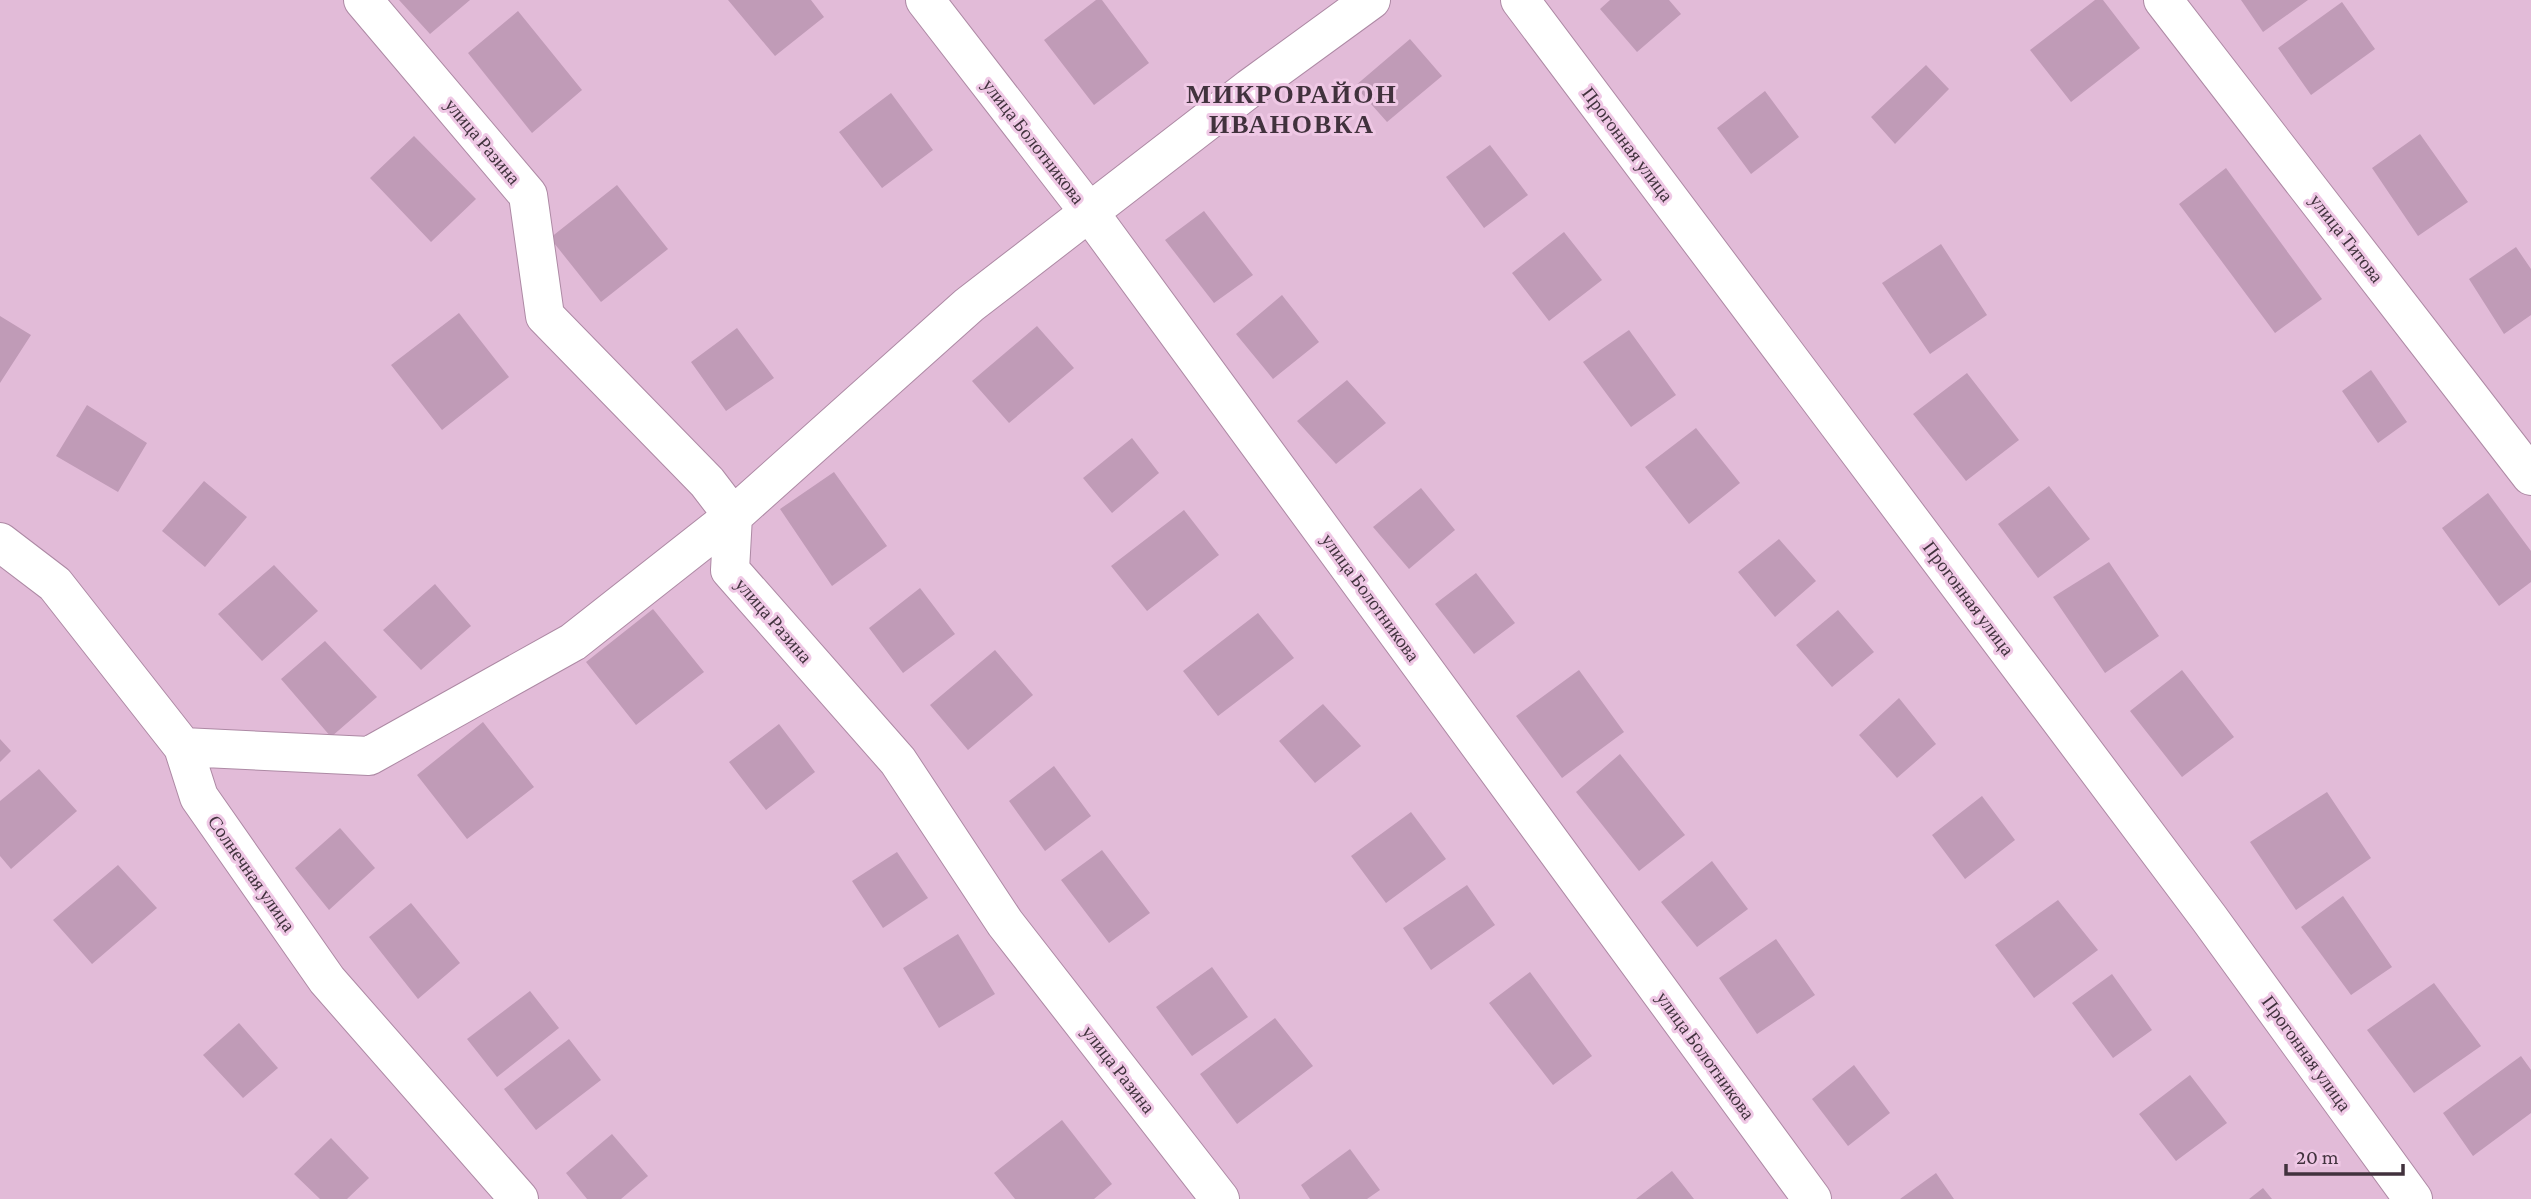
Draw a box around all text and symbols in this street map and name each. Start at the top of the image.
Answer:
street label: улица Болотникова [978,75,1089,208]
district label: МИКРОРАЙОН ИВАНОВКА [1186,80,1398,139]
street label: Прогонная улица [1578,83,1678,206]
street label: улица Разина [441,94,525,189]
street label: улица Титова [2306,190,2388,287]
street label: улица Болотникова [1317,529,1424,666]
street label: Прогонная улица [1919,537,2019,660]
street label: улица Разина [731,574,817,668]
street label: Солнечная улица [204,811,300,936]
street label: улица Болотникова [1652,987,1759,1124]
street label: Прогонная улица [2258,991,2356,1116]
street label: улица Разина [1078,1021,1160,1118]
scale bar [2286,1132,2403,1176]
text: 20 m [2296,1145,2339,1169]

